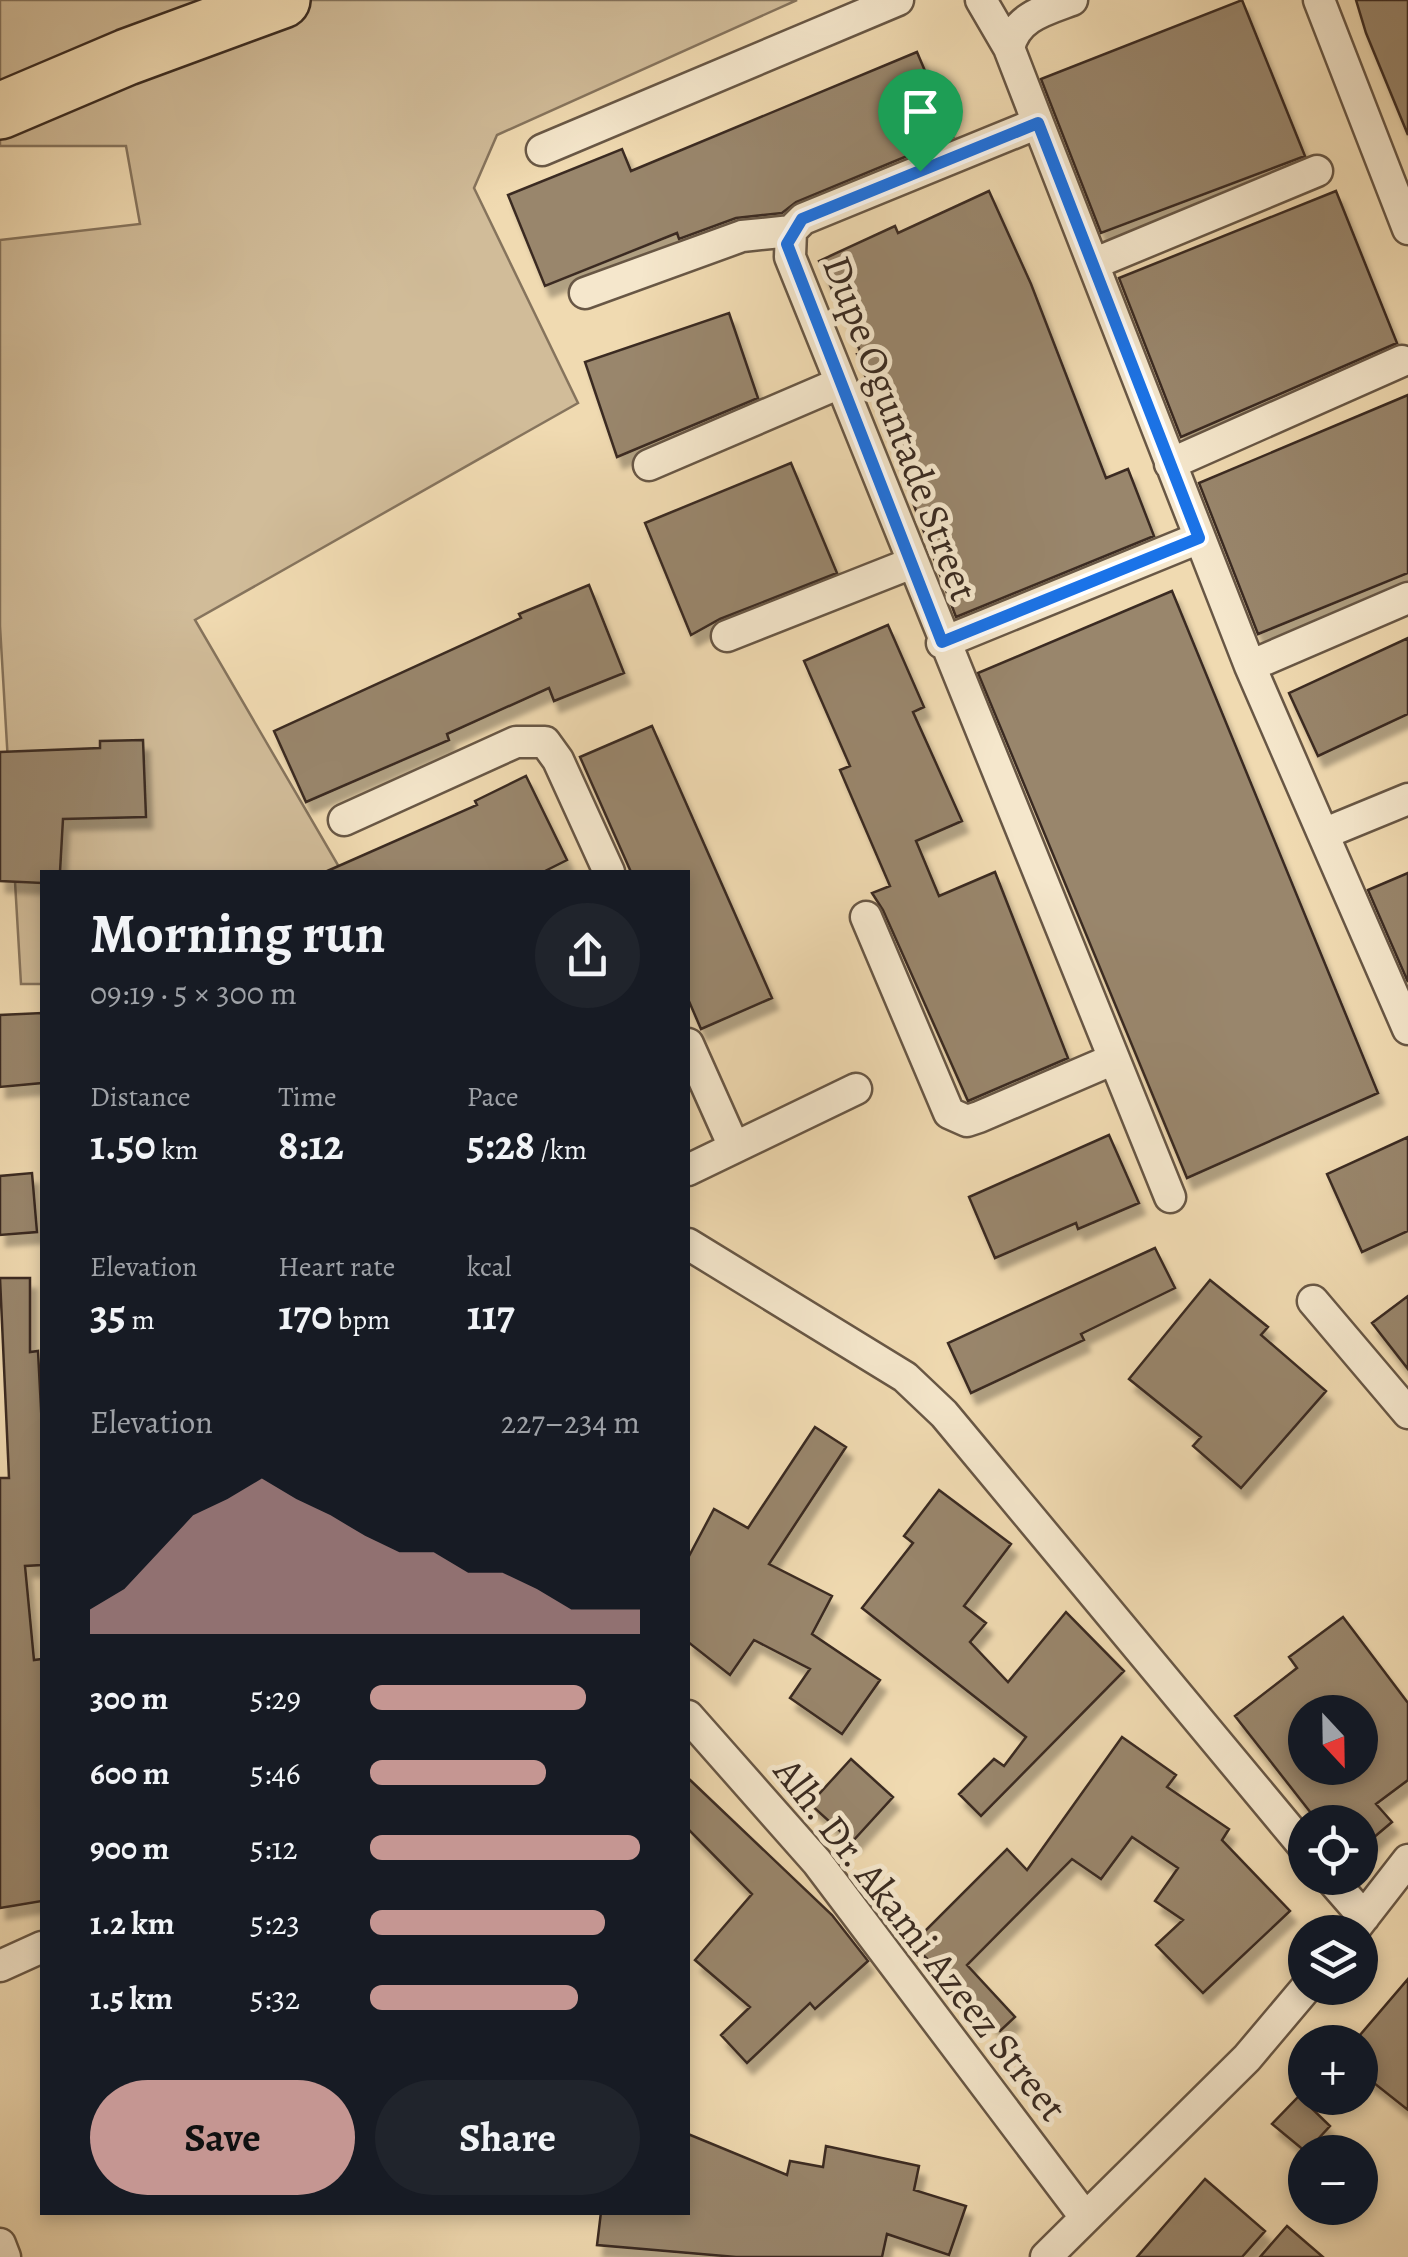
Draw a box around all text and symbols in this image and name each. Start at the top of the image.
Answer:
pin [878,69,963,172]
icon: arrive [893,84,948,139]
street label: Dupe Oguntade Street [809,248,992,609]
text: Morning run [90,896,385,971]
button: share [535,903,640,1008]
text: 09:19 · 5 × 300 m [90,971,297,1015]
text: Distance [90,1078,190,1116]
text: Time [278,1078,337,1116]
text: Pace [467,1078,519,1116]
text: 1.50 [90,1116,156,1173]
text: 8:12 [278,1116,344,1173]
text: 5:28 [467,1116,535,1173]
text: km [156,1131,198,1169]
text: /km [535,1131,587,1169]
text: Elevation [90,1248,197,1286]
text: Heart rate [278,1248,395,1286]
text: kcal [467,1248,512,1286]
text: 35 [90,1286,126,1343]
text: 170 [278,1286,332,1343]
text: 117 [467,1286,515,1343]
text: m [126,1301,155,1339]
text: bpm [332,1301,390,1339]
text: Elevation [90,1400,213,1444]
text: 227–234 m [501,1400,640,1444]
text: 300 m [90,1676,168,1720]
text: 5:29 [250,1676,301,1720]
north arrow [1288,1695,1378,1785]
map controls [1288,1695,1378,2225]
street label: Alh. Dr. Akami Azeez Street [761,1745,1080,2133]
text: 600 m [90,1751,170,1795]
text: 5:46 [250,1751,301,1795]
button: locate [1288,1805,1378,1895]
text: 900 m [90,1826,169,1870]
text: 5:12 [250,1826,298,1870]
text: 1.2 km [90,1901,175,1945]
text: 5:23 [250,1901,300,1945]
button: layers [1288,1915,1378,2005]
text: 1.5 km [90,1976,173,2020]
text: 5:32 [250,1976,300,2020]
button: + [1288,2025,1378,2115]
button: Save [90,2080,355,2195]
button: Share [375,2080,640,2195]
button: − [1288,2135,1378,2225]

